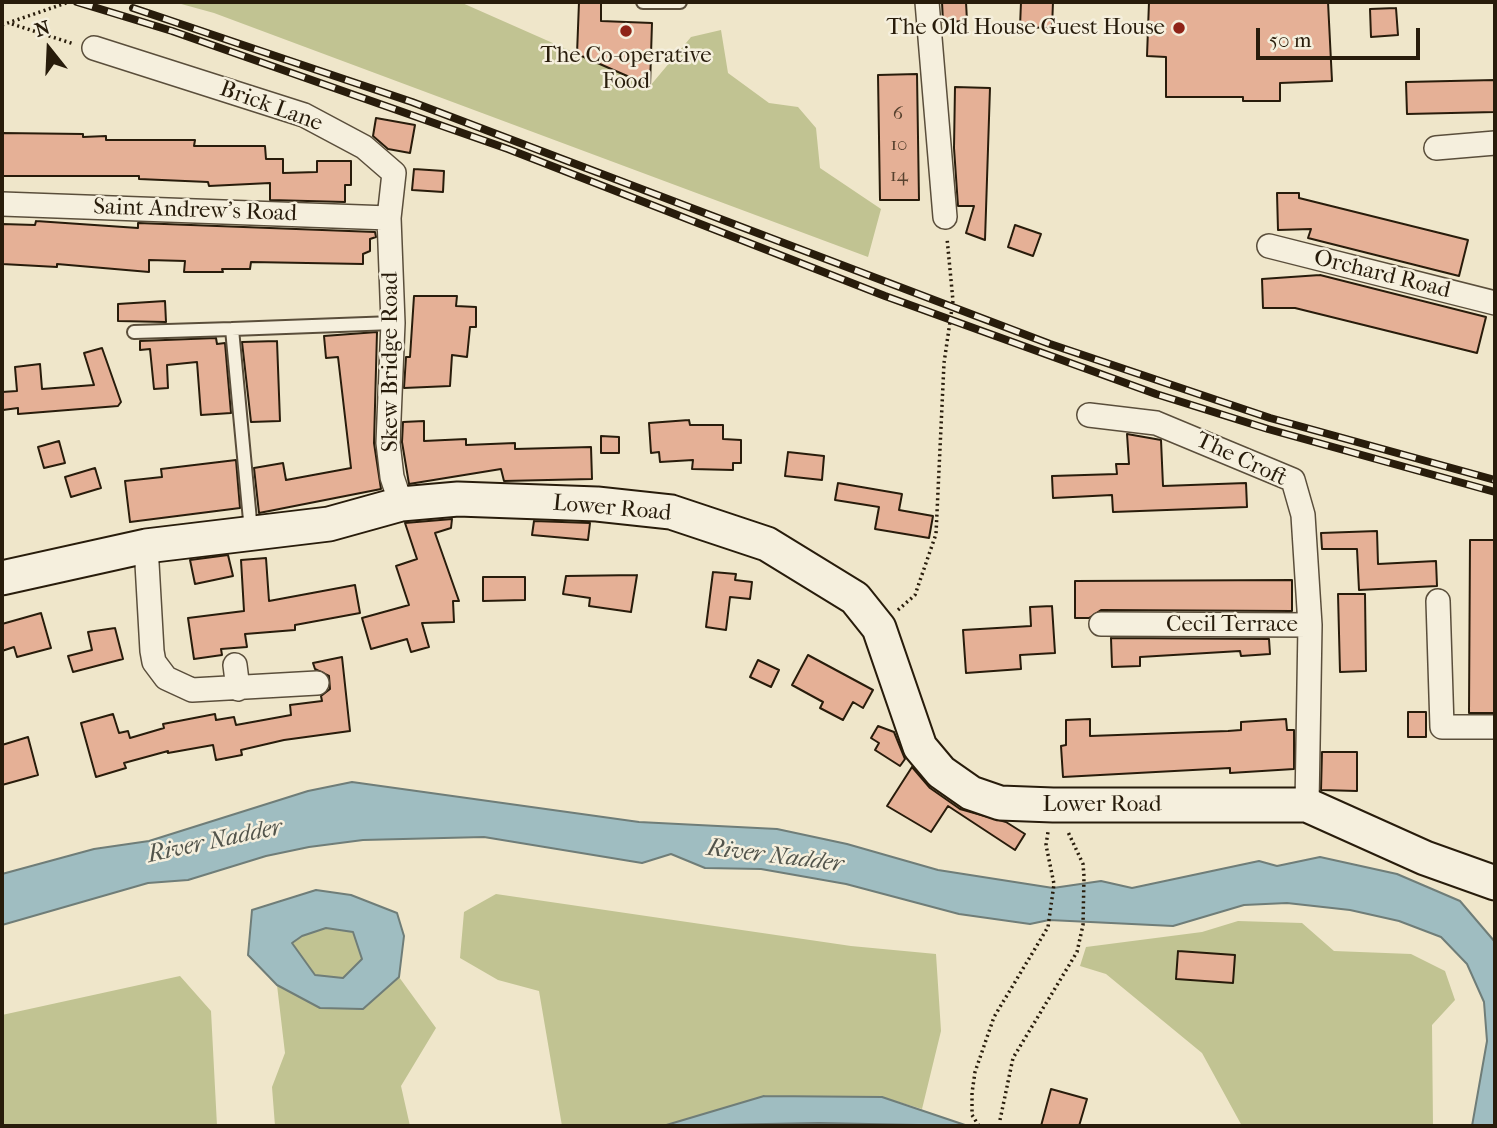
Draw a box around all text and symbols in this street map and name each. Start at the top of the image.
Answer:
north arrow [14,14,84,84]
place label: The Old House Guest House [886,14,1165,42]
scale bar [1259,14,1424,58]
text: N [32,16,53,42]
marker: The Old House Guest House [1171,20,1187,36]
marker: The Co-operative Food [618,23,634,39]
text: 50 m [1269,28,1312,52]
place label: The Co-operative Food [540,42,712,96]
street label: Brick Lane [216,76,326,138]
house number: 6 [893,103,903,125]
house number: 10 [890,134,908,156]
house number: 14 [890,165,908,187]
street label: Saint Andrew's Road [93,194,297,228]
street label: Orchard Road [1311,245,1453,305]
street label: Skew Bridge Road [377,272,405,452]
street label: The Croft [1191,427,1291,493]
street label: Lower Road [551,490,673,528]
street label: Cecil Terrace [1166,611,1298,639]
street label: Lower Road [1042,791,1162,819]
water label: River Nadder [145,814,285,870]
water label: River Nadder [705,834,845,880]

